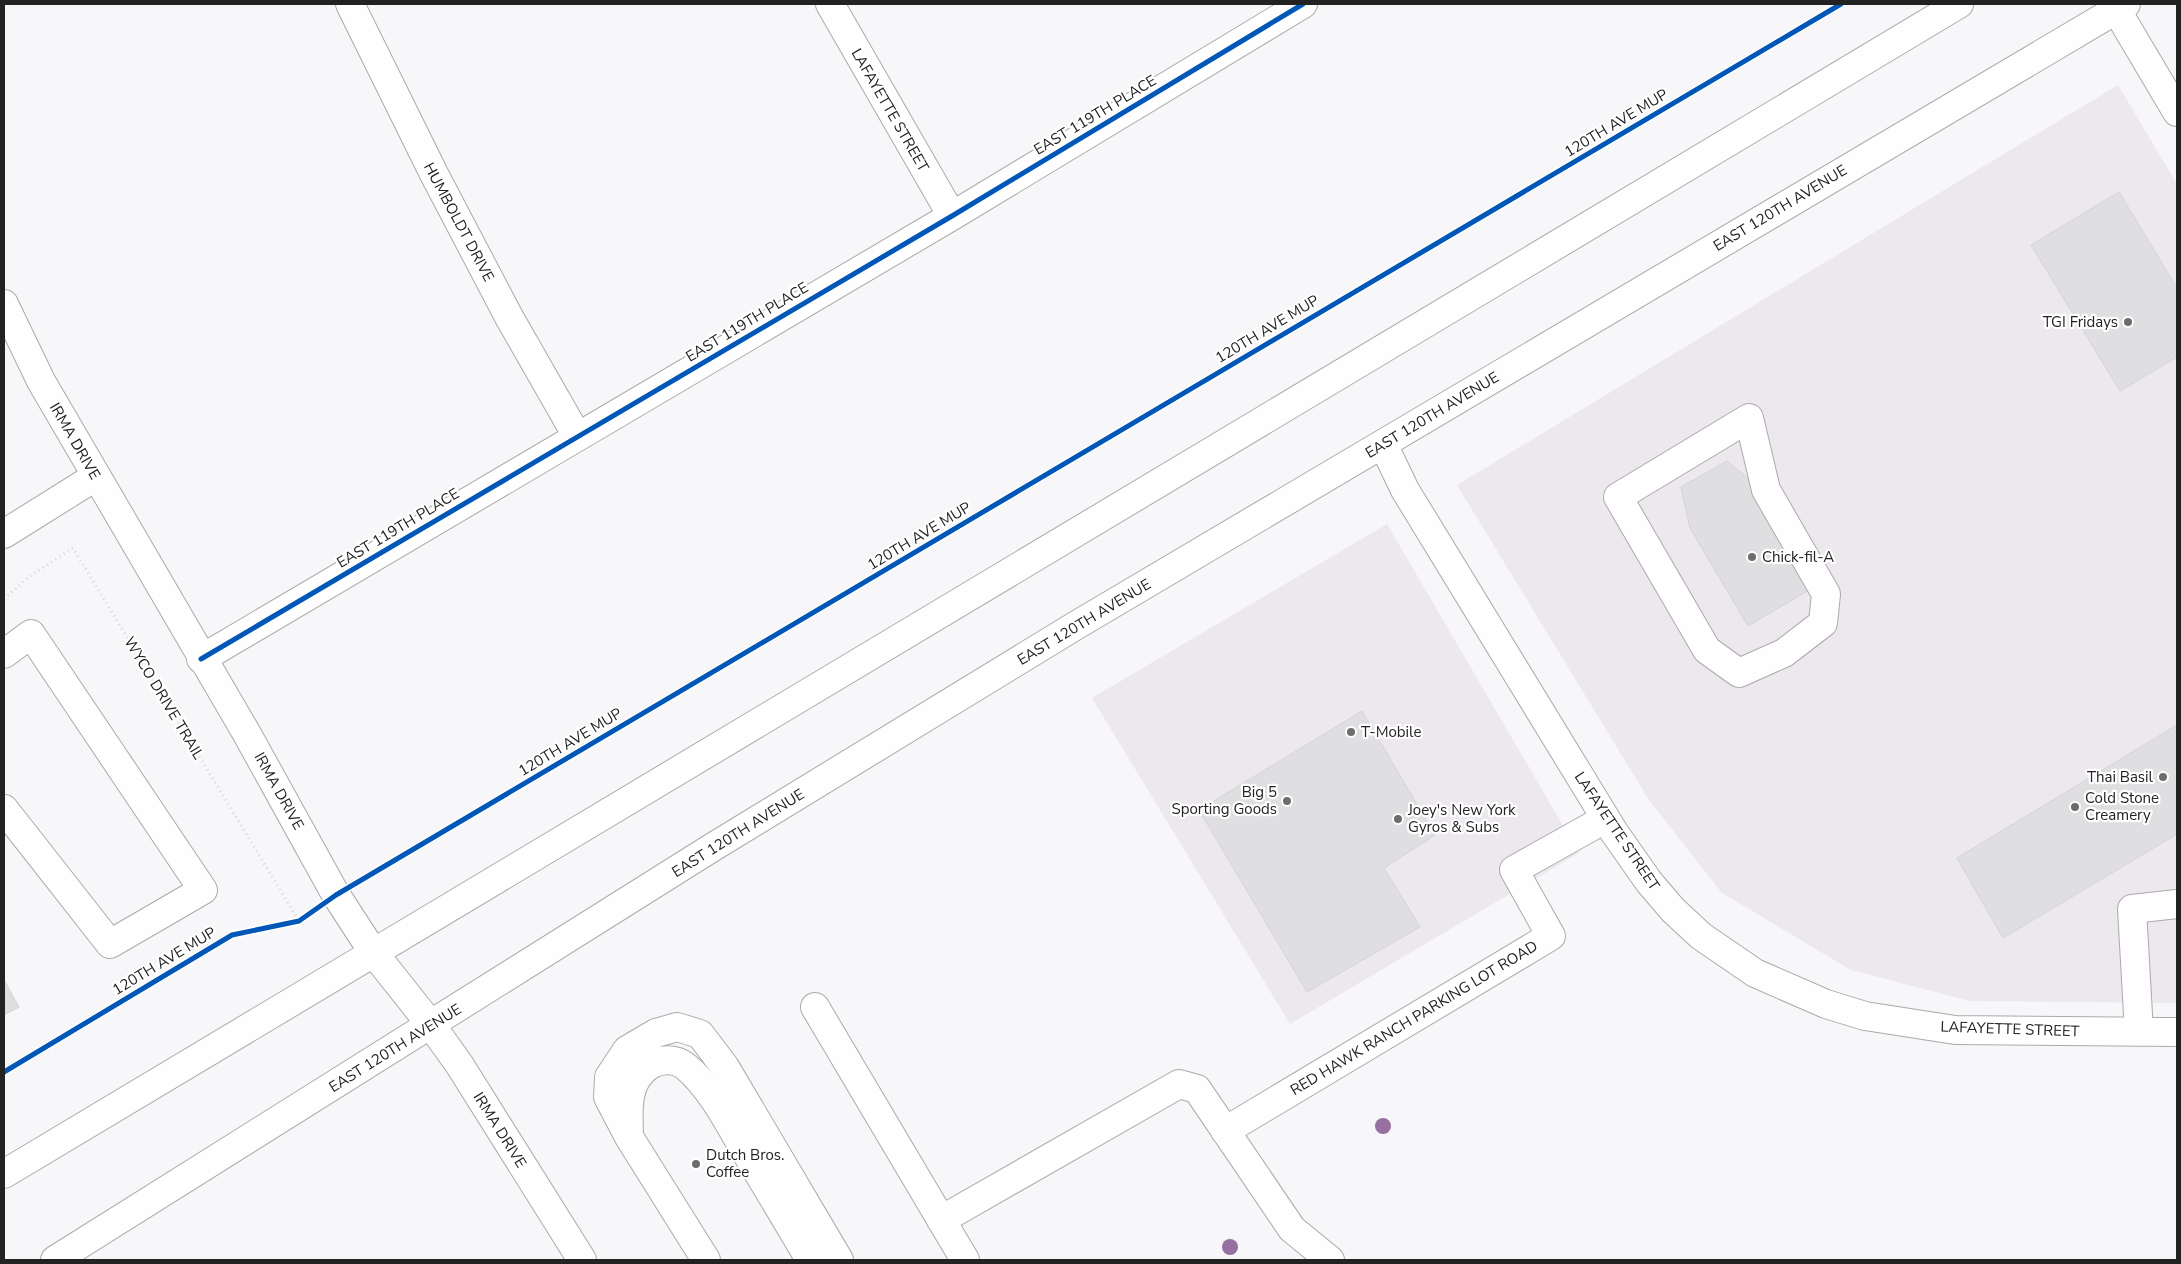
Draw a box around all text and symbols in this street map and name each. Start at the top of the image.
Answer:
street label: LAFAYETTE STREET [847,45,933,175]
street label: EAST 119TH PLACE [1030,71,1160,159]
street label: 120TH AVE MUP [1560,84,1672,162]
street label: HUMBOLDT DRIVE [419,159,499,285]
street label: EAST 120TH AVENUE [1709,160,1851,256]
street label: EAST 119TH PLACE [682,278,812,366]
street label: 120TH AVE MUP [1211,290,1323,368]
place label: TGI Fridays [2043,312,2118,332]
marker: TGI Fridays [2122,316,2134,328]
street label: EAST 120TH AVENUE [1361,367,1503,463]
street label: IRMA DRIVE [45,399,105,483]
street label: EAST 119TH PLACE [333,484,463,572]
street label: 120TH AVE MUP [863,497,975,575]
place label: Chick-fil-A [1762,547,1834,567]
marker: Chick-fil-A [1746,551,1758,563]
street label: EAST 120TH AVENUE [1013,574,1155,670]
street label: WYCO DRIVE TRAIL [119,633,209,763]
street label: 120TH AVE MUP [514,703,626,781]
place label: T-Mobile [1361,722,1421,742]
marker: T-Mobile [1345,726,1357,738]
street label: IRMA DRIVE [250,749,308,833]
place label: Thai Basil [2087,767,2154,787]
street label: LAFAYETTE STREET [1570,768,1664,894]
marker: Thai Basil [2157,771,2169,783]
place label: Big 5 Sporting Goods [1171,782,1277,819]
street label: EAST 120TH AVENUE [668,784,808,882]
place label: Cold Stone Creamery [2085,788,2159,825]
marker: Big 5 Sporting Goods [1281,795,1293,807]
place label: Joey's New York Gyros & Subs [1407,800,1516,837]
marker: Cold Stone Creamery [2069,801,2081,813]
marker: Joey's New York Gyros & Subs [1392,813,1404,825]
street label: 120TH AVE MUP [108,922,220,1000]
street label: RED HAWK RANCH PARKING LOT ROAD [1287,936,1541,1100]
street label: EAST 120TH AVENUE [325,999,465,1097]
street label: LAFAYETTE STREET [1940,1017,2080,1041]
street label: IRMA DRIVE [469,1088,531,1172]
place label: Dutch Bros. Coffee [706,1145,784,1182]
marker: Dutch Bros. Coffee [690,1158,702,1170]

